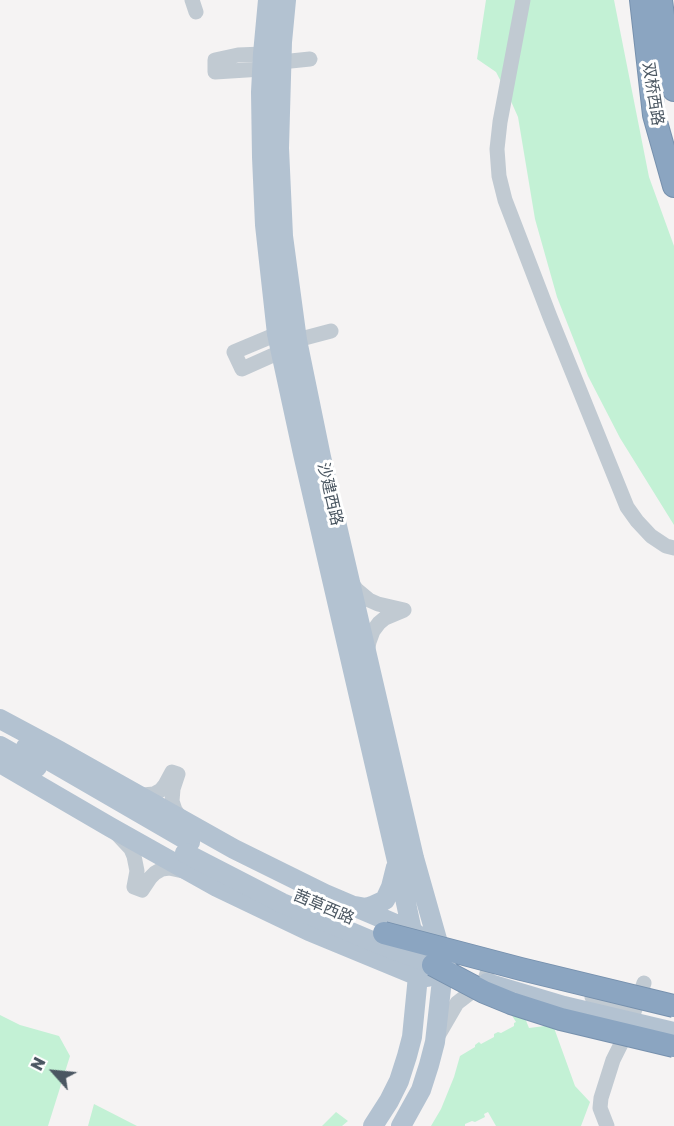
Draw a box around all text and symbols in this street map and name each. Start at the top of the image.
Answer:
street label: 双桥西路 [639,61,667,127]
street label: 沙建西路 [313,461,347,527]
street label: 茜草西路 [291,886,357,928]
north arrow [24,1042,84,1102]
text: N [26,1054,50,1074]

